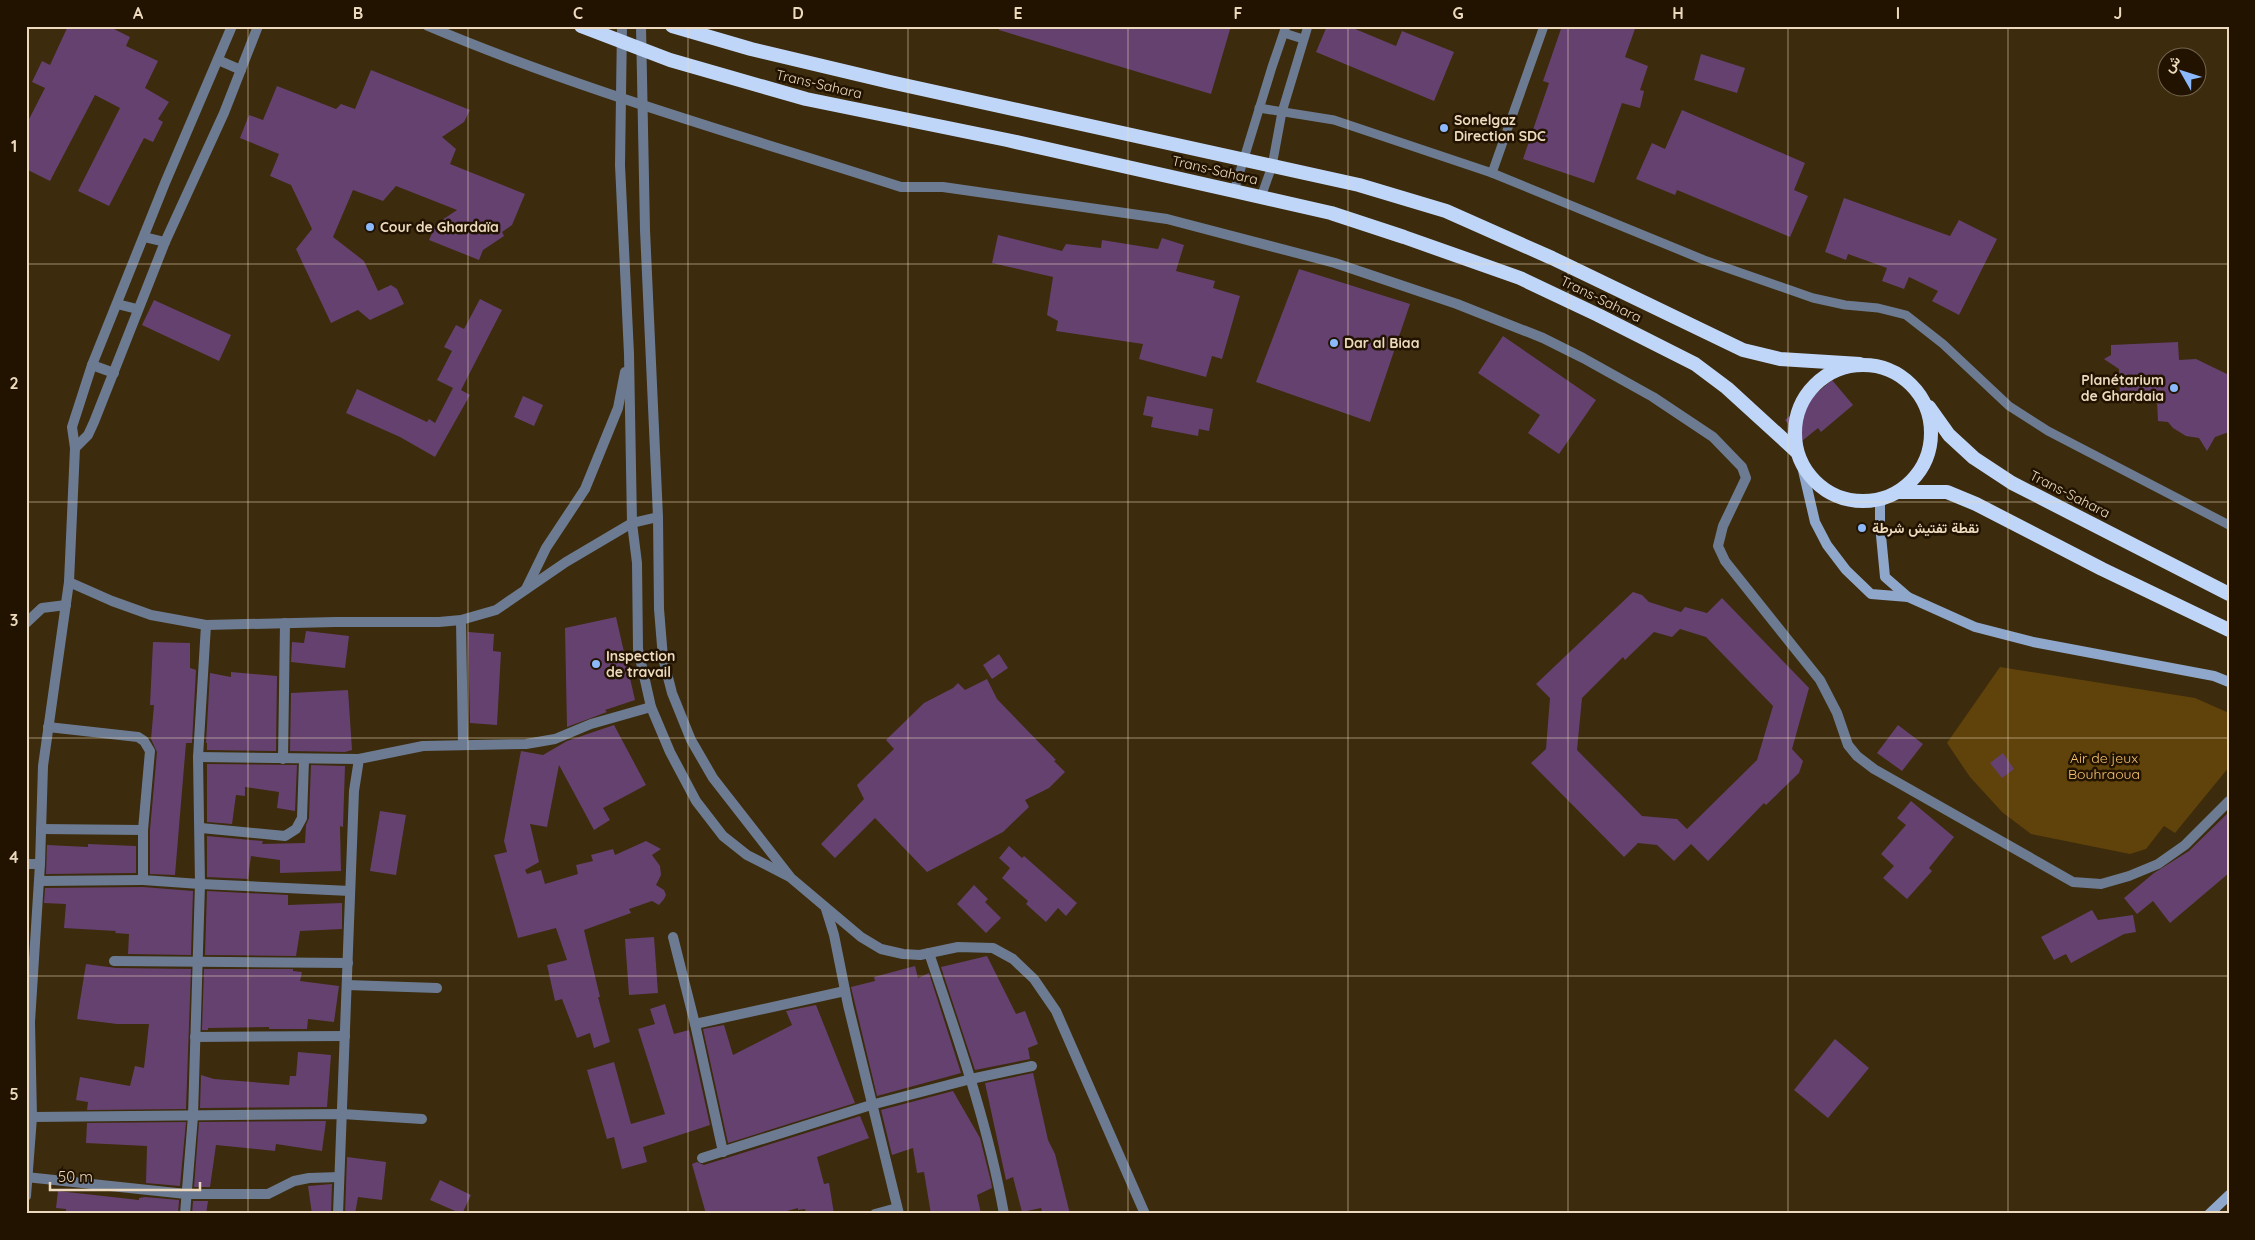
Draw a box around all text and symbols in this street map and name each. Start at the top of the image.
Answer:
text: A [133,3,144,23]
text: B [353,3,363,23]
text: C [573,3,583,23]
text: D [792,3,804,23]
text: E [1013,3,1023,23]
text: F [1234,3,1243,23]
text: G [1452,3,1464,23]
text: H [1672,3,1684,23]
text: I [1896,3,1900,23]
text: J [2114,3,2122,23]
north arrow [2158,48,2208,98]
text: ش [2160,51,2184,76]
street label: Trans-Sahara [774,65,864,103]
place label: Sonelgaz Direction SDC [1454,111,1546,145]
marker: Sonelgaz Direction SDC [1438,122,1450,134]
text: 1 [11,136,17,156]
street label: Trans-Sahara [1170,151,1260,189]
place label: Cour de Ghardaïa [380,218,499,236]
marker: Cour de Ghardaïa [364,221,376,233]
street label: Trans-Sahara [1558,272,1644,326]
place label: Dar al Biaa [1344,334,1420,352]
marker: Dar al Biaa [1328,337,1340,349]
place label: Planétarium de Ghardaia [2081,371,2164,405]
text: 2 [9,373,19,393]
marker: Planétarium de Ghardaia [2168,382,2180,394]
street label: Trans-Sahara [2027,466,2113,522]
place label: نقطة تفتيش شرطة [1872,519,1979,537]
marker: نقطة تفتيش شرطة [1856,522,1868,534]
text: 3 [10,610,18,630]
place label: Inspection de travail [606,647,675,681]
marker: Inspection de travail [590,658,602,670]
park label: Air de jeux Bouhraoua [2068,749,2140,783]
text: 4 [9,847,19,867]
text: 5 [9,1084,19,1104]
scale bar [50,1160,200,1192]
text: 50 m [58,1167,93,1186]

